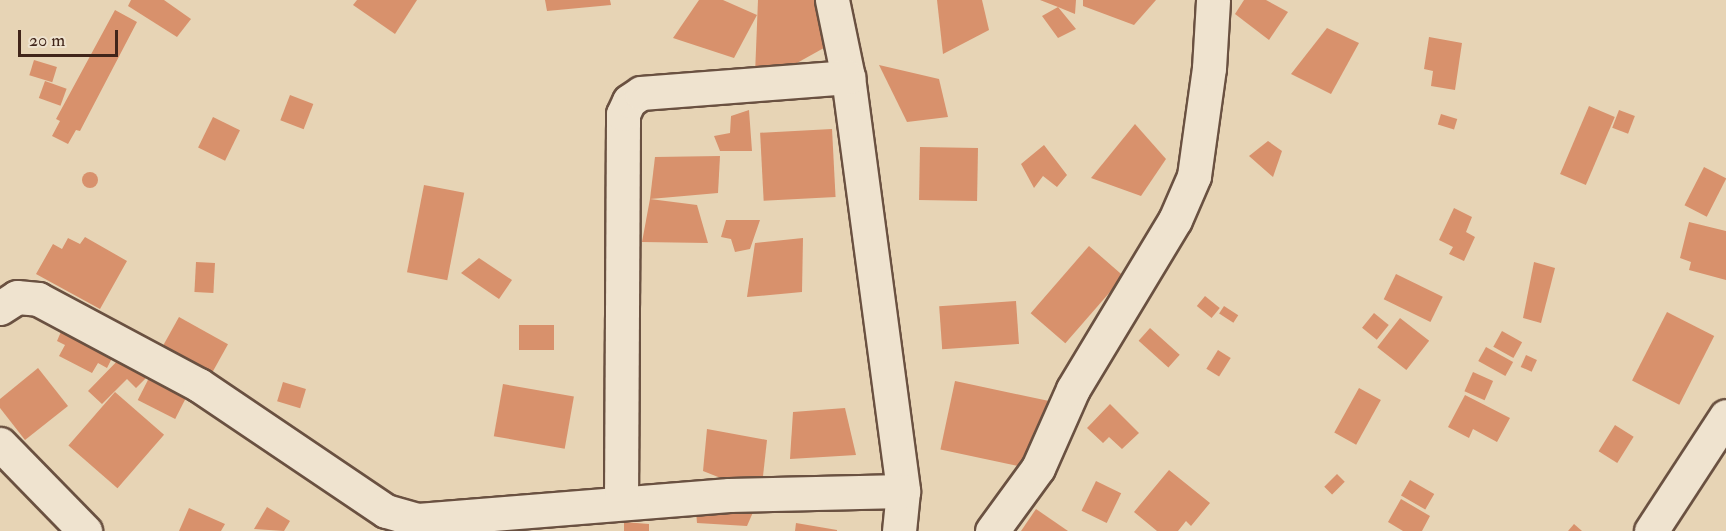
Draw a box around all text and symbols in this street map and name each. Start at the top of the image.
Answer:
scale bar [21,18,122,56]
text: 20 m [29,29,65,52]

